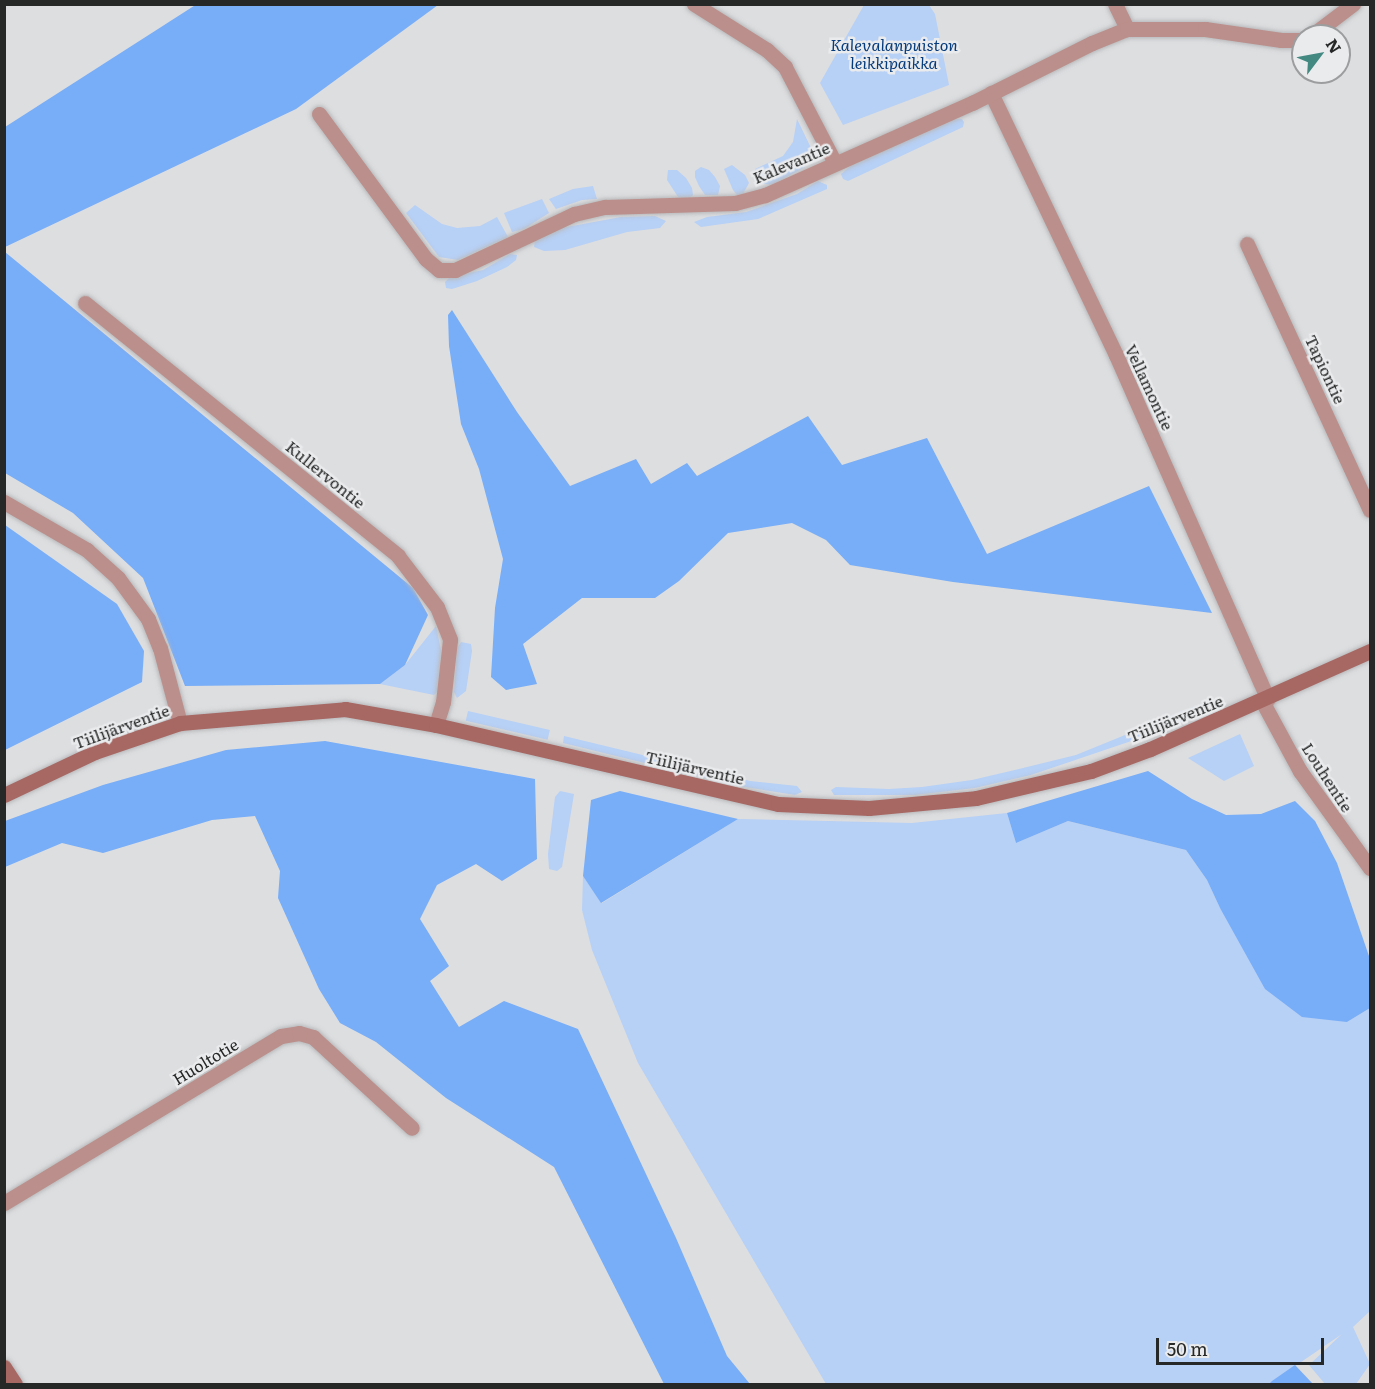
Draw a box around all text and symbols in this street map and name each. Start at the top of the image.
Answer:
north arrow [1291,24,1351,84]
text: N [1321,33,1348,58]
park label: Kalevalanpuiston leikkipaikka [830,34,958,72]
street label: Kalevantie [750,137,832,187]
street label: Tapiontie [1302,332,1350,406]
street label: Vellamontie [1122,341,1178,433]
street label: Kullervontie [283,436,369,512]
street label: Tiilijärventie [1125,690,1225,746]
street label: Tiilijärventie [70,700,172,752]
street label: Louhentie [1299,739,1357,815]
street label: Tiilijärventie [644,746,746,788]
street label: Huoltotie [169,1034,241,1088]
scale bar [1159,1326,1327,1364]
text: 50 m [1167,1335,1208,1362]

